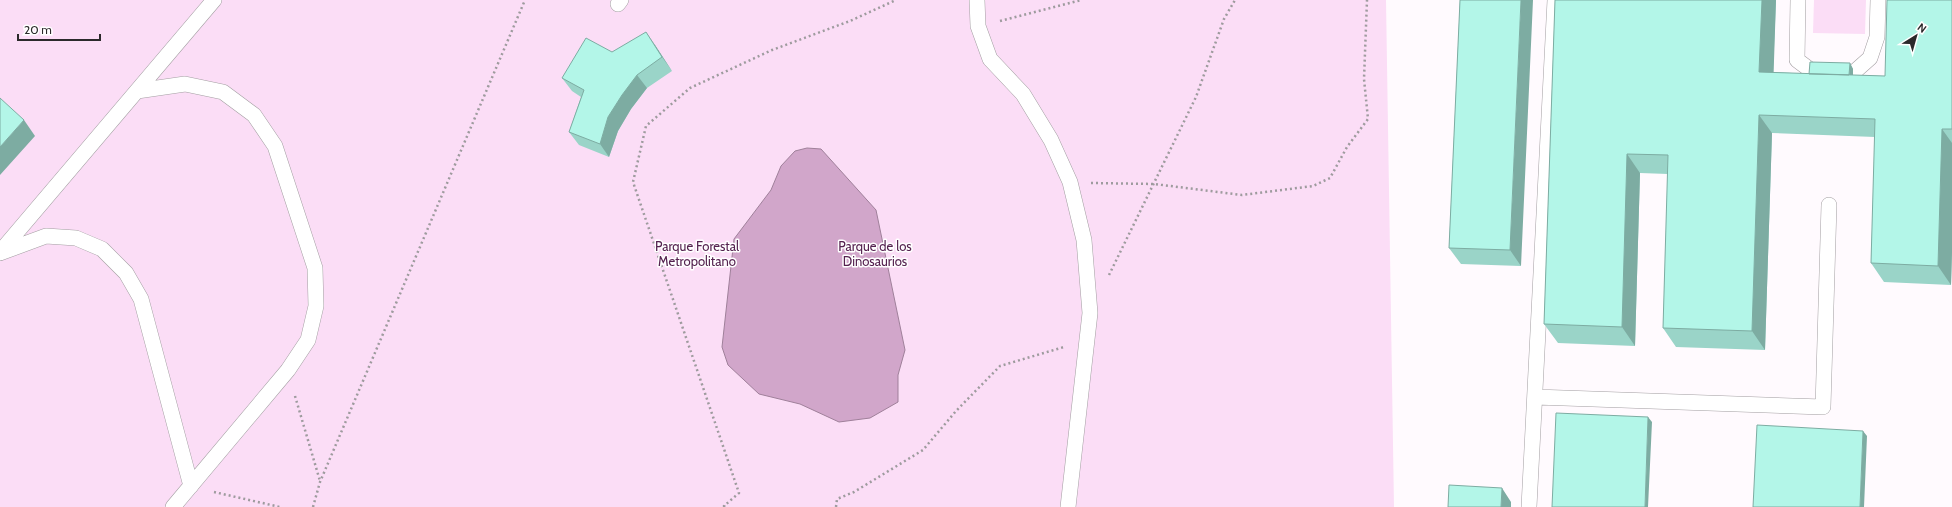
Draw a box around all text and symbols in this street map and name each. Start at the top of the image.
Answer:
scale bar [18,16,100,42]
north arrow [1896,16,1936,56]
text: N [1915,20,1929,36]
text: 20 m [24,22,52,37]
park label: Parque Forestal Metropolitano [655,238,739,269]
park label: Parque de los Dinosaurios [838,238,912,269]

